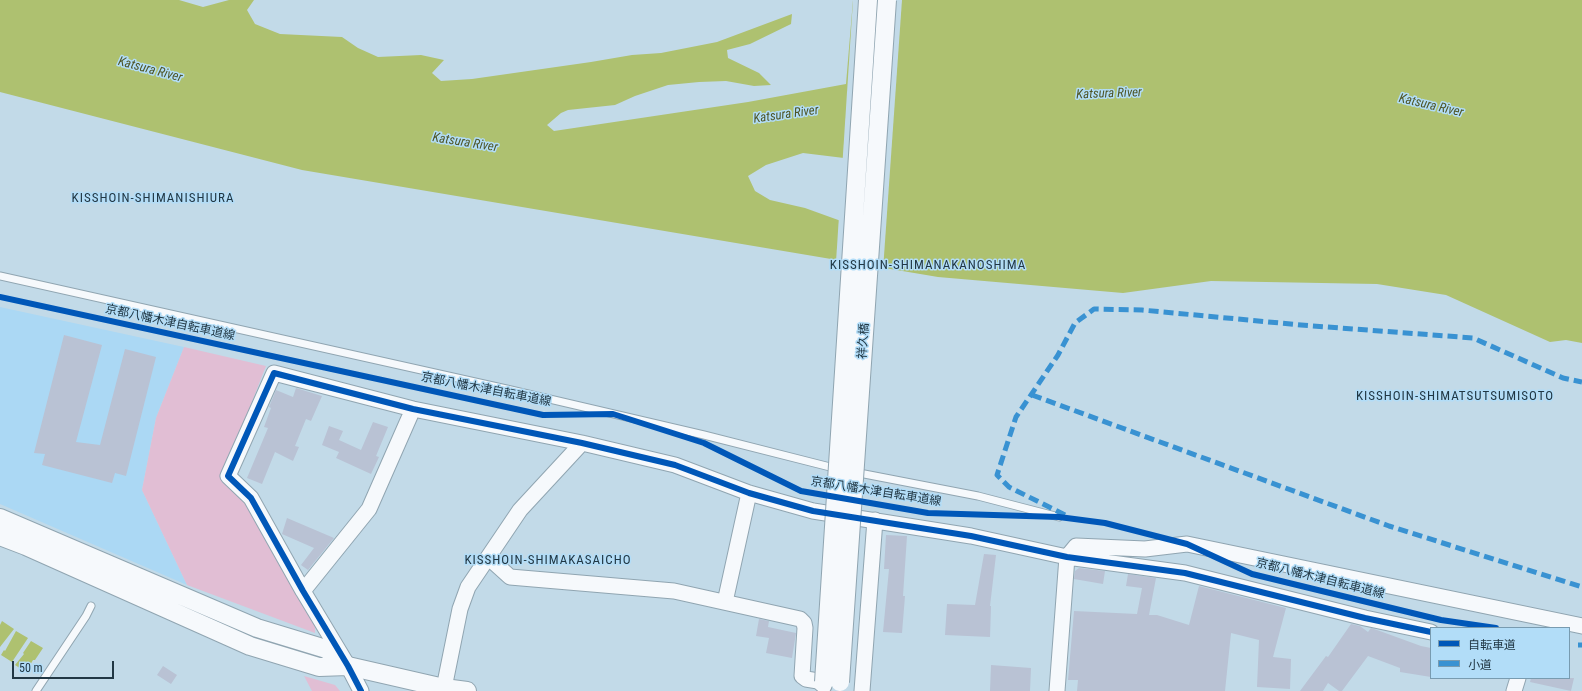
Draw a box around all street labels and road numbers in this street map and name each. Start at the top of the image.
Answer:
street label: 京都八幡木津自転車道線 [104,302,236,344]
street label: 祥久橋 [856,323,872,359]
street label: 京都八幡木津自転車道線 [420,370,552,410]
street label: 京都八幡木津自転車道線 [810,475,942,509]
street label: 京都八幡木津自転車道線 [1254,556,1386,602]

